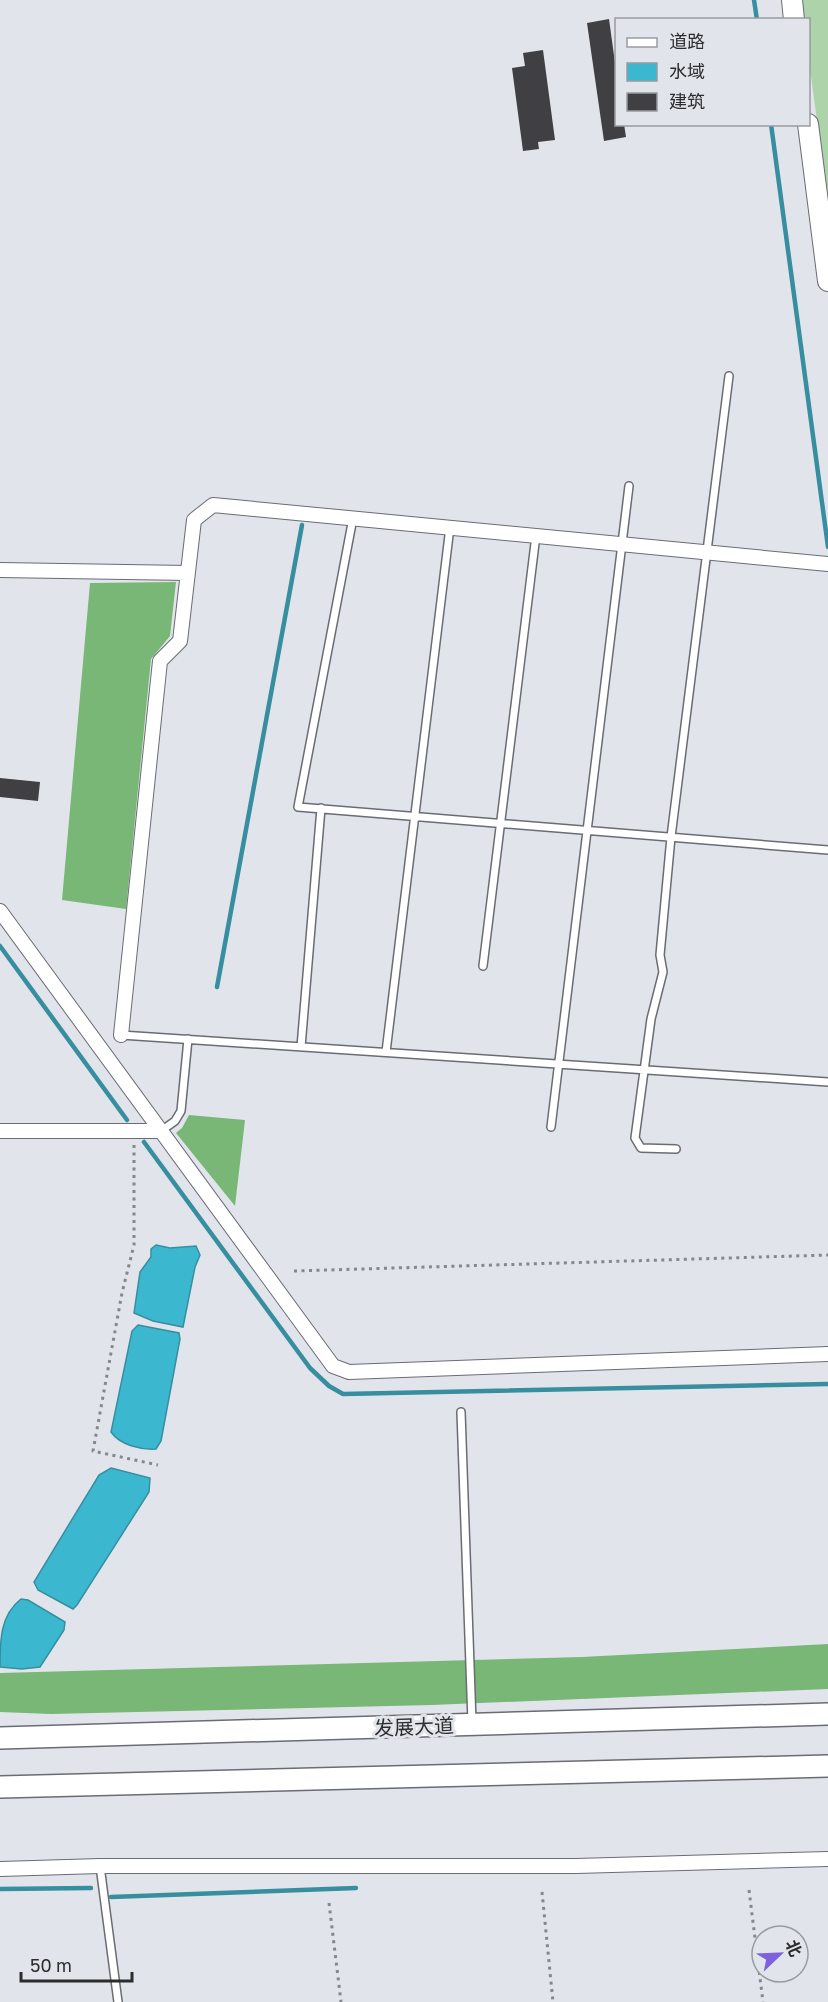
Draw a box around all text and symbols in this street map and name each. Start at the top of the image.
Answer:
legend [615,18,810,126]
text: 道路 [669,30,705,52]
text: 水域 [669,60,705,82]
text: 建筑 [669,90,705,112]
street label: 发展大道 [374,1713,454,1739]
north arrow [750,1924,810,1984]
text: 北 [781,1937,806,1959]
scale bar [21,1945,132,1983]
text: 50 m [30,1954,72,1976]

